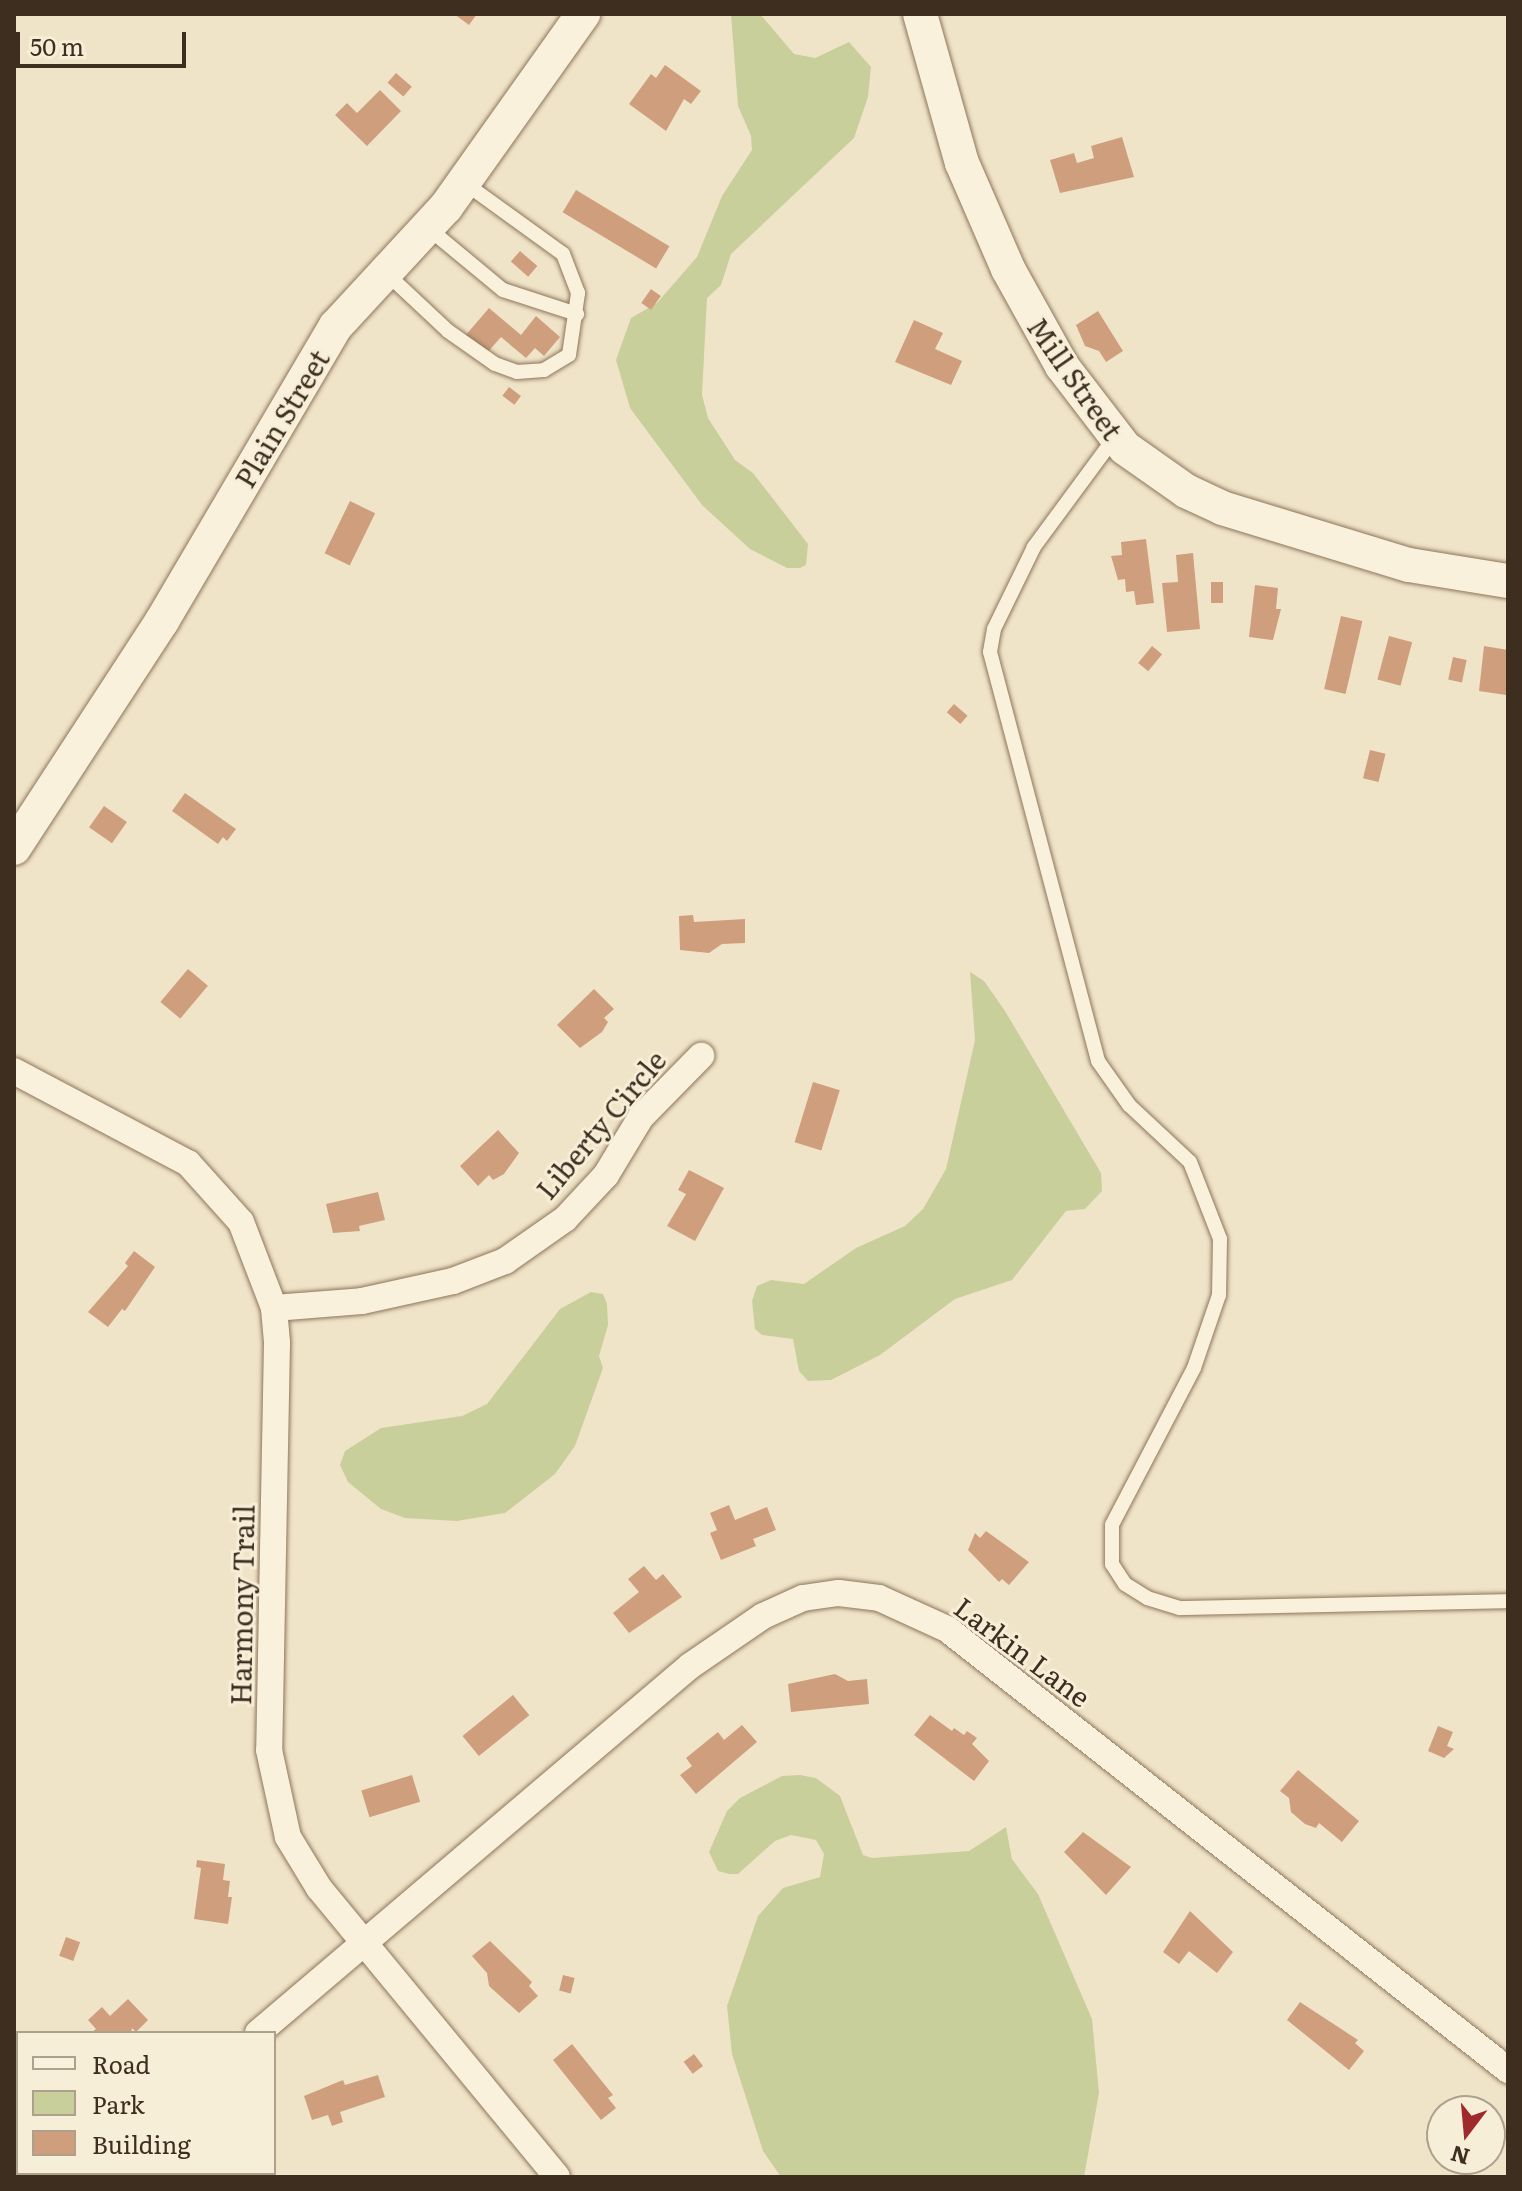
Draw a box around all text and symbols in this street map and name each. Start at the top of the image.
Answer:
scale bar [20,16,190,66]
text: 50 m [30,28,84,63]
street label: Mill Street [1022,310,1130,446]
street label: Plain Street [227,343,335,493]
street label: Liberty Circle [528,1043,672,1205]
street label: Harmony Trail [222,1505,260,1705]
street label: Larkin Lane [948,1589,1098,1713]
legend [16,2031,276,2175]
text: Road [92,2046,150,2081]
text: Park [92,2086,145,2121]
north arrow [1426,2095,1506,2175]
text: Building [92,2126,191,2161]
text: N [1446,2138,1473,2175]

